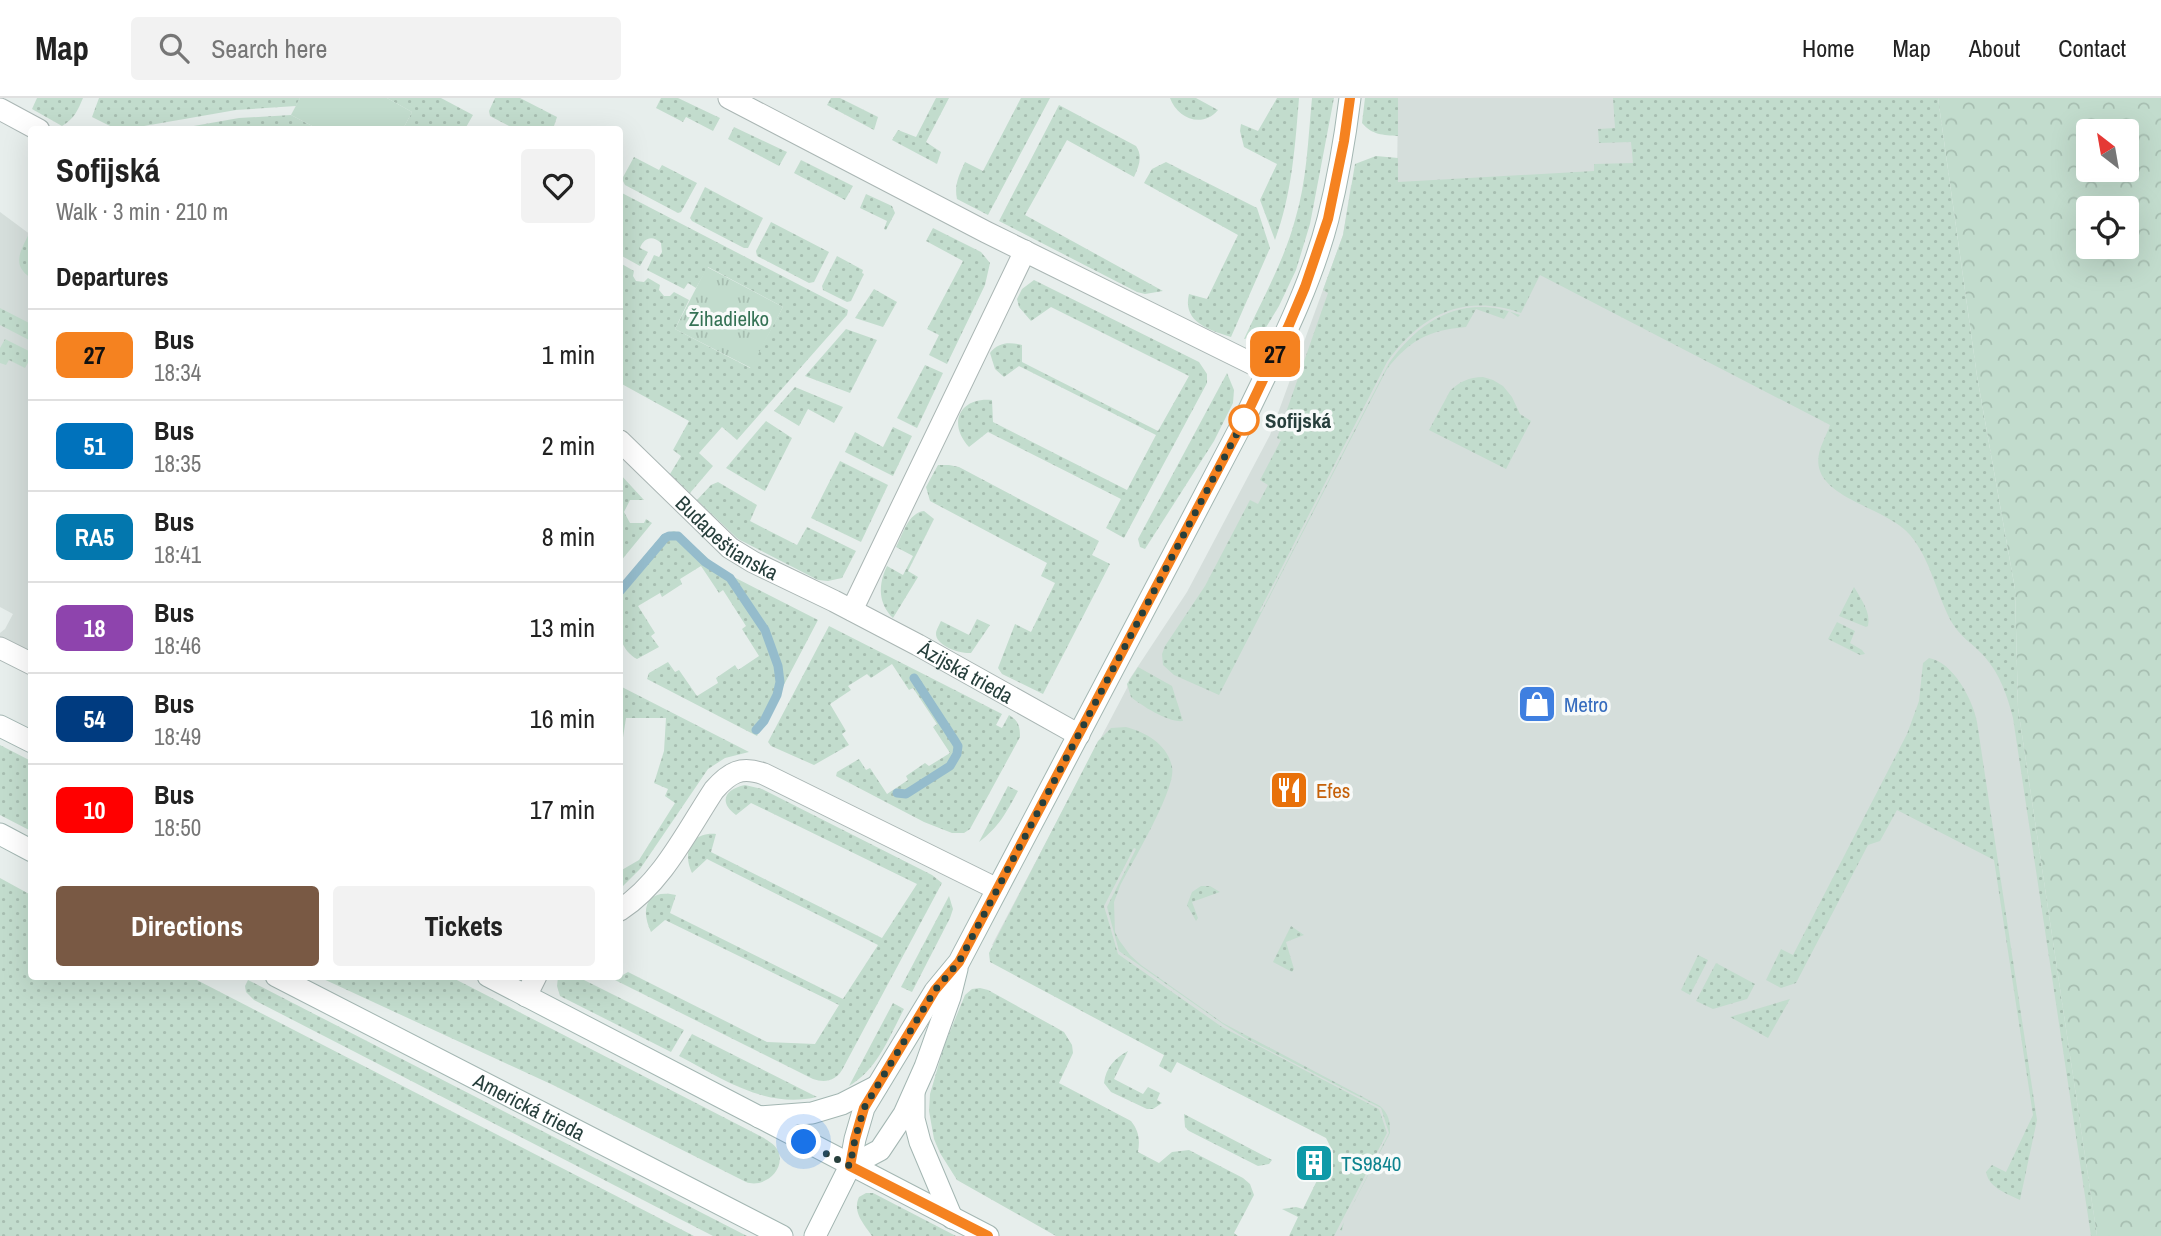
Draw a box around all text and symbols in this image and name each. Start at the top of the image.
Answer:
search box [131,17,621,80]
text: Map [35,26,89,70]
icon: search [155,29,193,67]
text: Search here [211,31,327,66]
text: Home [1802,32,1854,64]
text: Map [1892,32,1931,64]
text: About [1969,32,2020,64]
text: Contact [2058,32,2126,64]
north arrow [2076,119,2138,182]
map controls [2076,119,2139,259]
text: Sofijská [56,148,160,192]
button: heart [521,149,595,223]
text: Walk · 3 min · 210 m [56,196,228,227]
button: locate [2076,196,2139,259]
text: Departures [56,259,169,294]
park label: Žihadielko [689,304,769,333]
text: Bus [154,322,194,357]
line badge: 27 [1244,331,1306,377]
text: 1 min [542,337,595,372]
text: 27 [1264,338,1286,370]
text: 27 [84,339,105,371]
text: 18:34 [154,357,201,388]
marker: Sofijská [1229,405,1259,435]
place label: Sofijská [1265,406,1331,435]
text: Bus [154,413,194,448]
text: 2 min [542,428,595,463]
text: 51 [84,430,105,462]
text: 18:35 [154,448,201,479]
street label: Budapeštianska [670,489,783,587]
text: Bus [154,504,194,539]
text: 8 min [542,519,595,554]
text: RA5 [75,521,114,553]
text: 18:41 [154,539,201,570]
text: Bus [154,595,194,630]
text: 13 min [530,610,595,645]
text: 18 [84,612,105,644]
text: 18:46 [154,630,201,661]
street label: Ázijská trieda [912,633,1019,710]
shop icon: Metro [1516,683,1558,725]
text: Bus [154,686,194,721]
place label: Metro [1564,690,1608,719]
text: 16 min [530,701,595,736]
text: 54 [84,703,105,735]
text: 18:49 [154,721,201,752]
restaurant icon: Efes [1268,769,1310,811]
place label: Efes [1316,776,1350,805]
text: Bus [154,777,194,812]
text: 17 min [530,792,595,827]
text: 10 [84,794,105,826]
text: 18:50 [154,812,201,843]
button: Directions [56,886,319,966]
button: Tickets [333,886,595,966]
street label: Americká trieda [468,1065,591,1147]
your location [786,1124,821,1159]
building icon: TS9840 [1293,1142,1335,1184]
place label: TS9840 [1341,1149,1401,1178]

